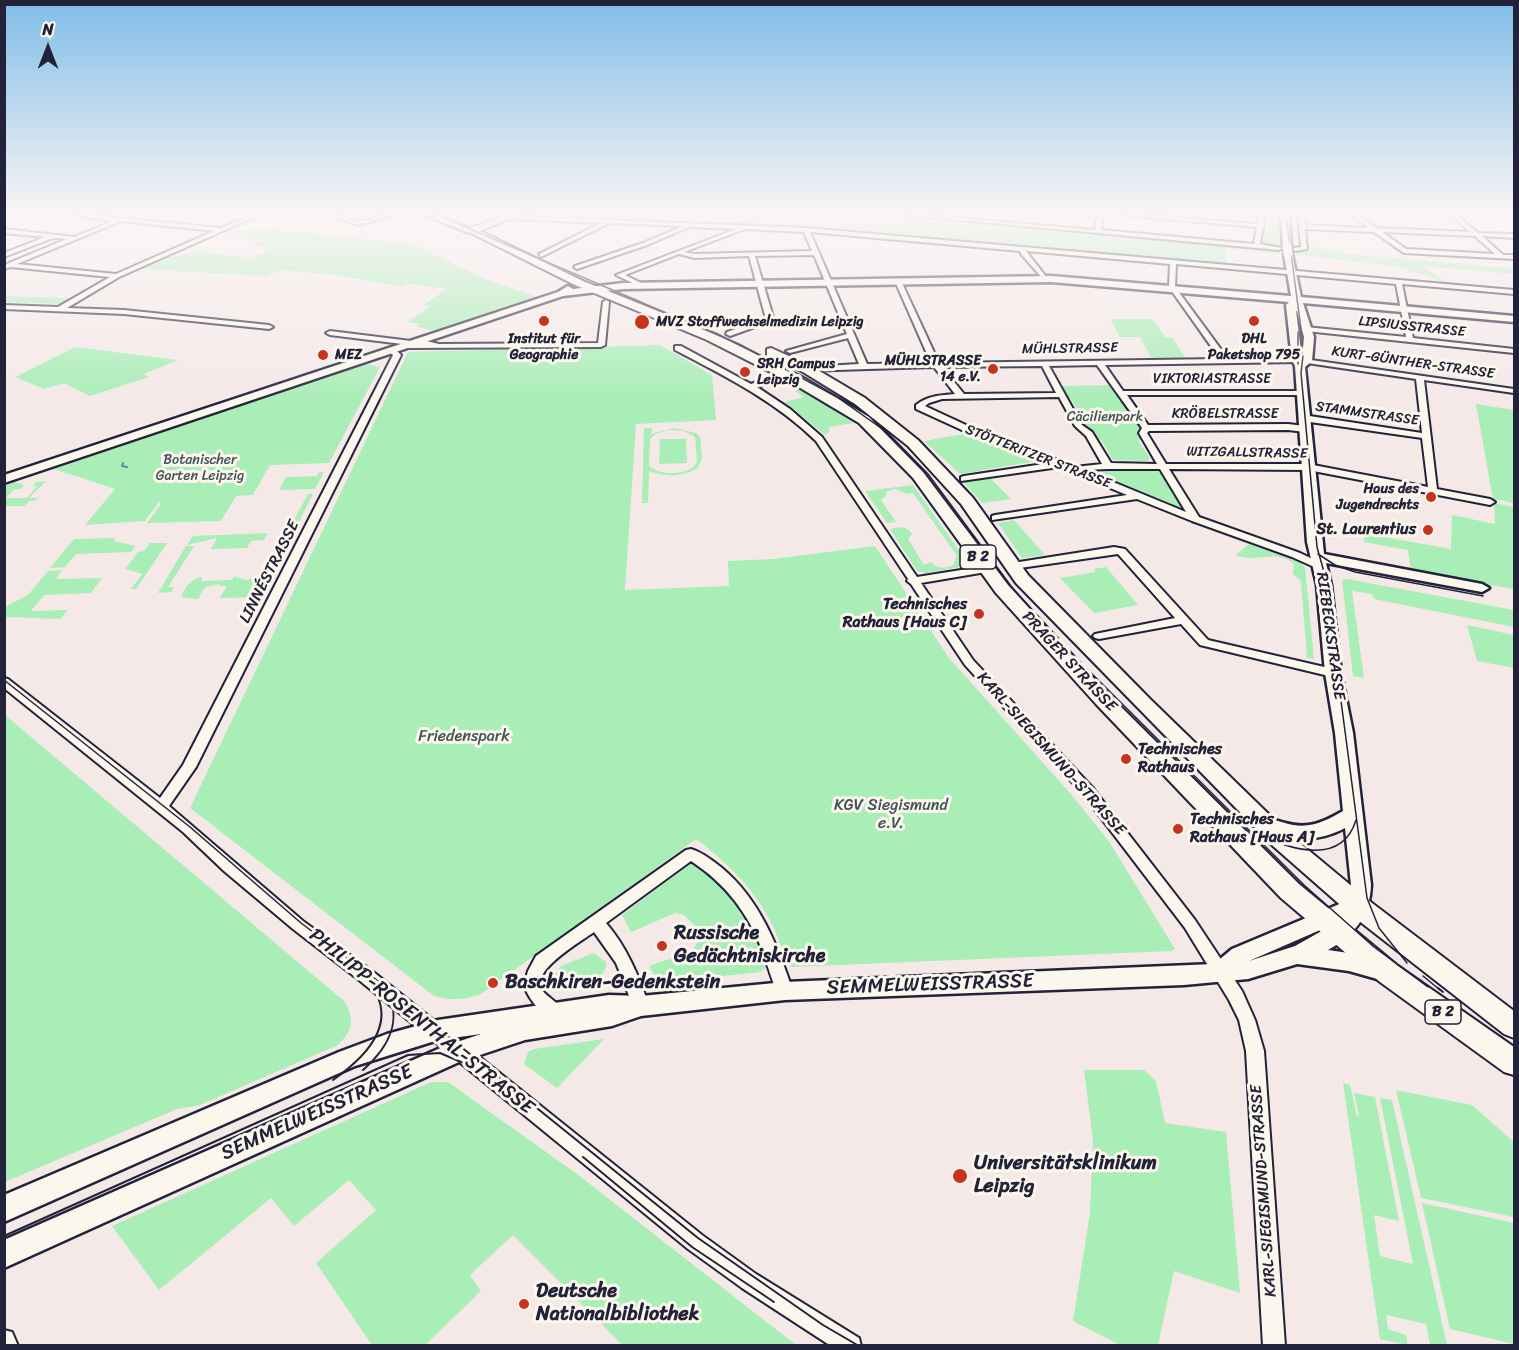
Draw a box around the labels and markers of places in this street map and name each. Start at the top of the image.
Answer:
marker: MVZ Stoffwechselmedizin Leipzig [633,313,651,331]
marker: Institut für Geographie [537,314,551,328]
place label: MVZ Stoffwechselmedizin Leipzig [656,314,864,330]
marker: DHL Paketshop 795 [1247,314,1261,328]
place label: Institut für Geographie [508,331,580,364]
place label: DHL Paketshop 795 [1208,331,1300,364]
place label: MEZ [335,347,362,363]
marker: MEZ [316,348,330,362]
place label: MÜHLSTRASSE 14 e.V. [885,353,981,386]
place label: SRH Campus Leipzig [757,356,835,388]
marker: MÜHLSTRASSE 14 e.V. [986,362,1000,376]
marker: SRH Campus Leipzig [738,365,752,379]
place label: Haus des Jugendrechts [1336,481,1419,514]
marker: Haus des Jugendrechts [1424,490,1438,504]
place label: St. Laurentius [1316,520,1416,540]
marker: St. Laurentius [1421,523,1435,537]
place label: Technisches Rathaus [Haus C] [843,595,967,633]
marker: Technisches Rathaus [Haus C] [972,607,986,621]
place label: Technisches Rathaus [1138,740,1222,778]
marker: Technisches Rathaus [1119,752,1133,766]
place label: Technisches Rathaus [Haus A] [1190,810,1315,848]
marker: Technisches Rathaus [Haus A] [1171,822,1185,836]
place label: Russische Gedächtniskirche [674,922,825,969]
marker: Russische Gedächtniskirche [655,939,669,953]
place label: Baschkiren-Gedenkstein [505,971,720,995]
marker: Baschkiren-Gedenkstein [486,976,500,990]
place label: Universitätsklinikum Leipzig [974,1152,1157,1199]
marker: Universitätsklinikum Leipzig [951,1167,969,1185]
place label: Deutsche Nationalbibliothek [536,1280,699,1327]
marker: Deutsche Nationalbibliothek [517,1297,531,1311]

